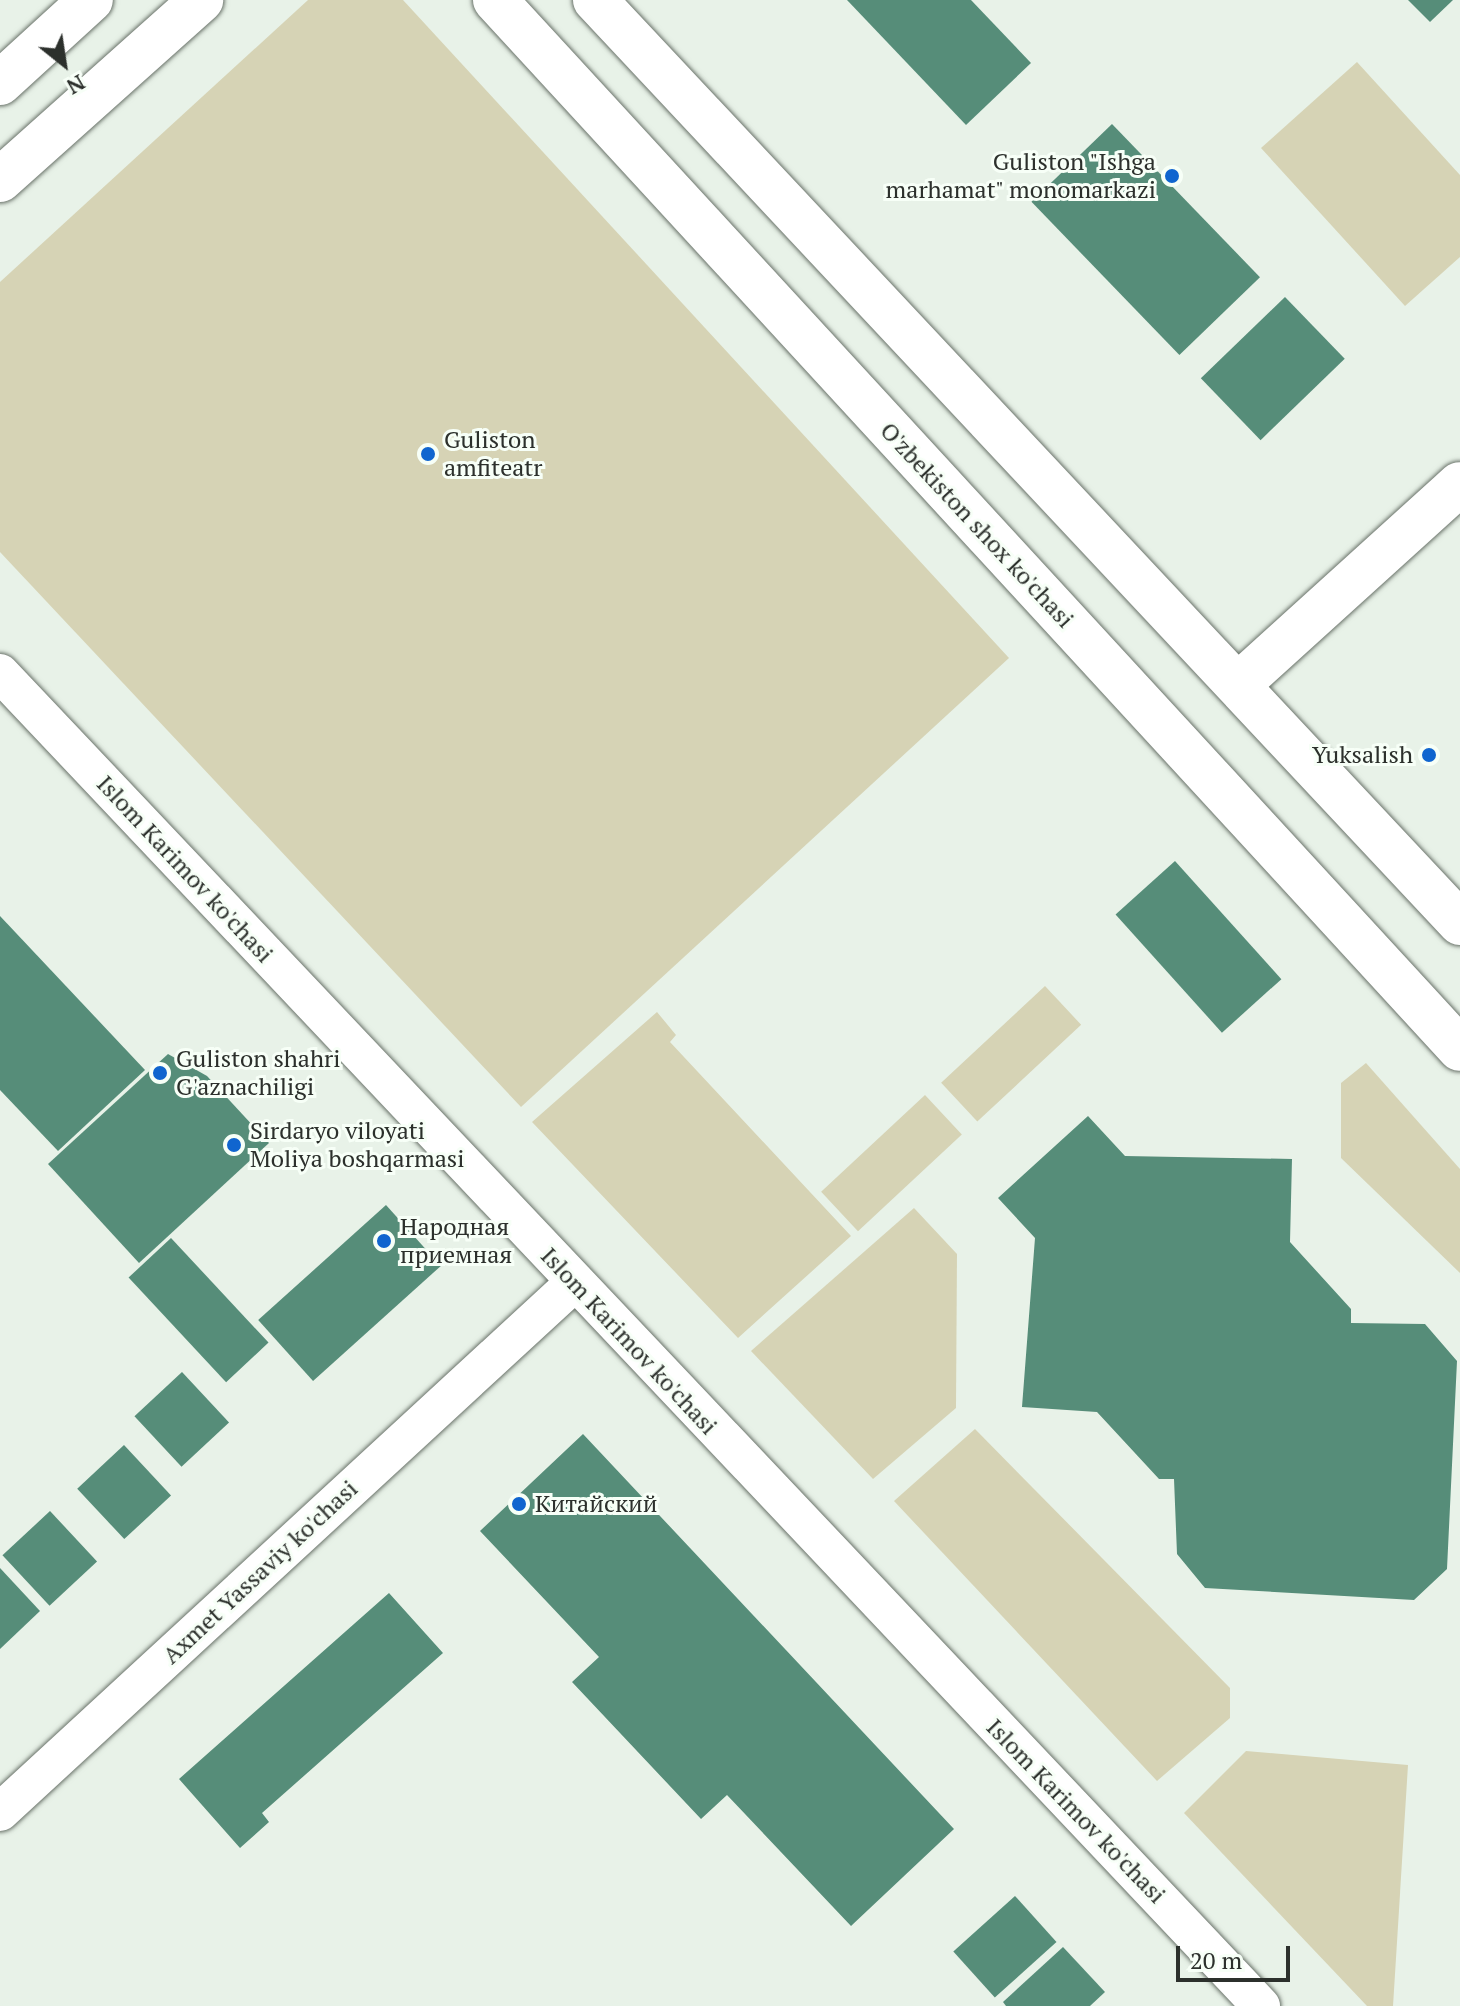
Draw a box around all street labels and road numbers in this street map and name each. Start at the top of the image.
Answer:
street label: O'zbekiston shox ko'chasi [874,416,1080,634]
street label: Islom Karimov ko'chasi [91,769,279,969]
street label: Islom Karimov ko'chasi [535,1241,723,1441]
street label: Axmet Yassaviy ko'chasi [157,1474,363,1670]
street label: Islom Karimov ko'chasi [980,1713,1172,1909]

